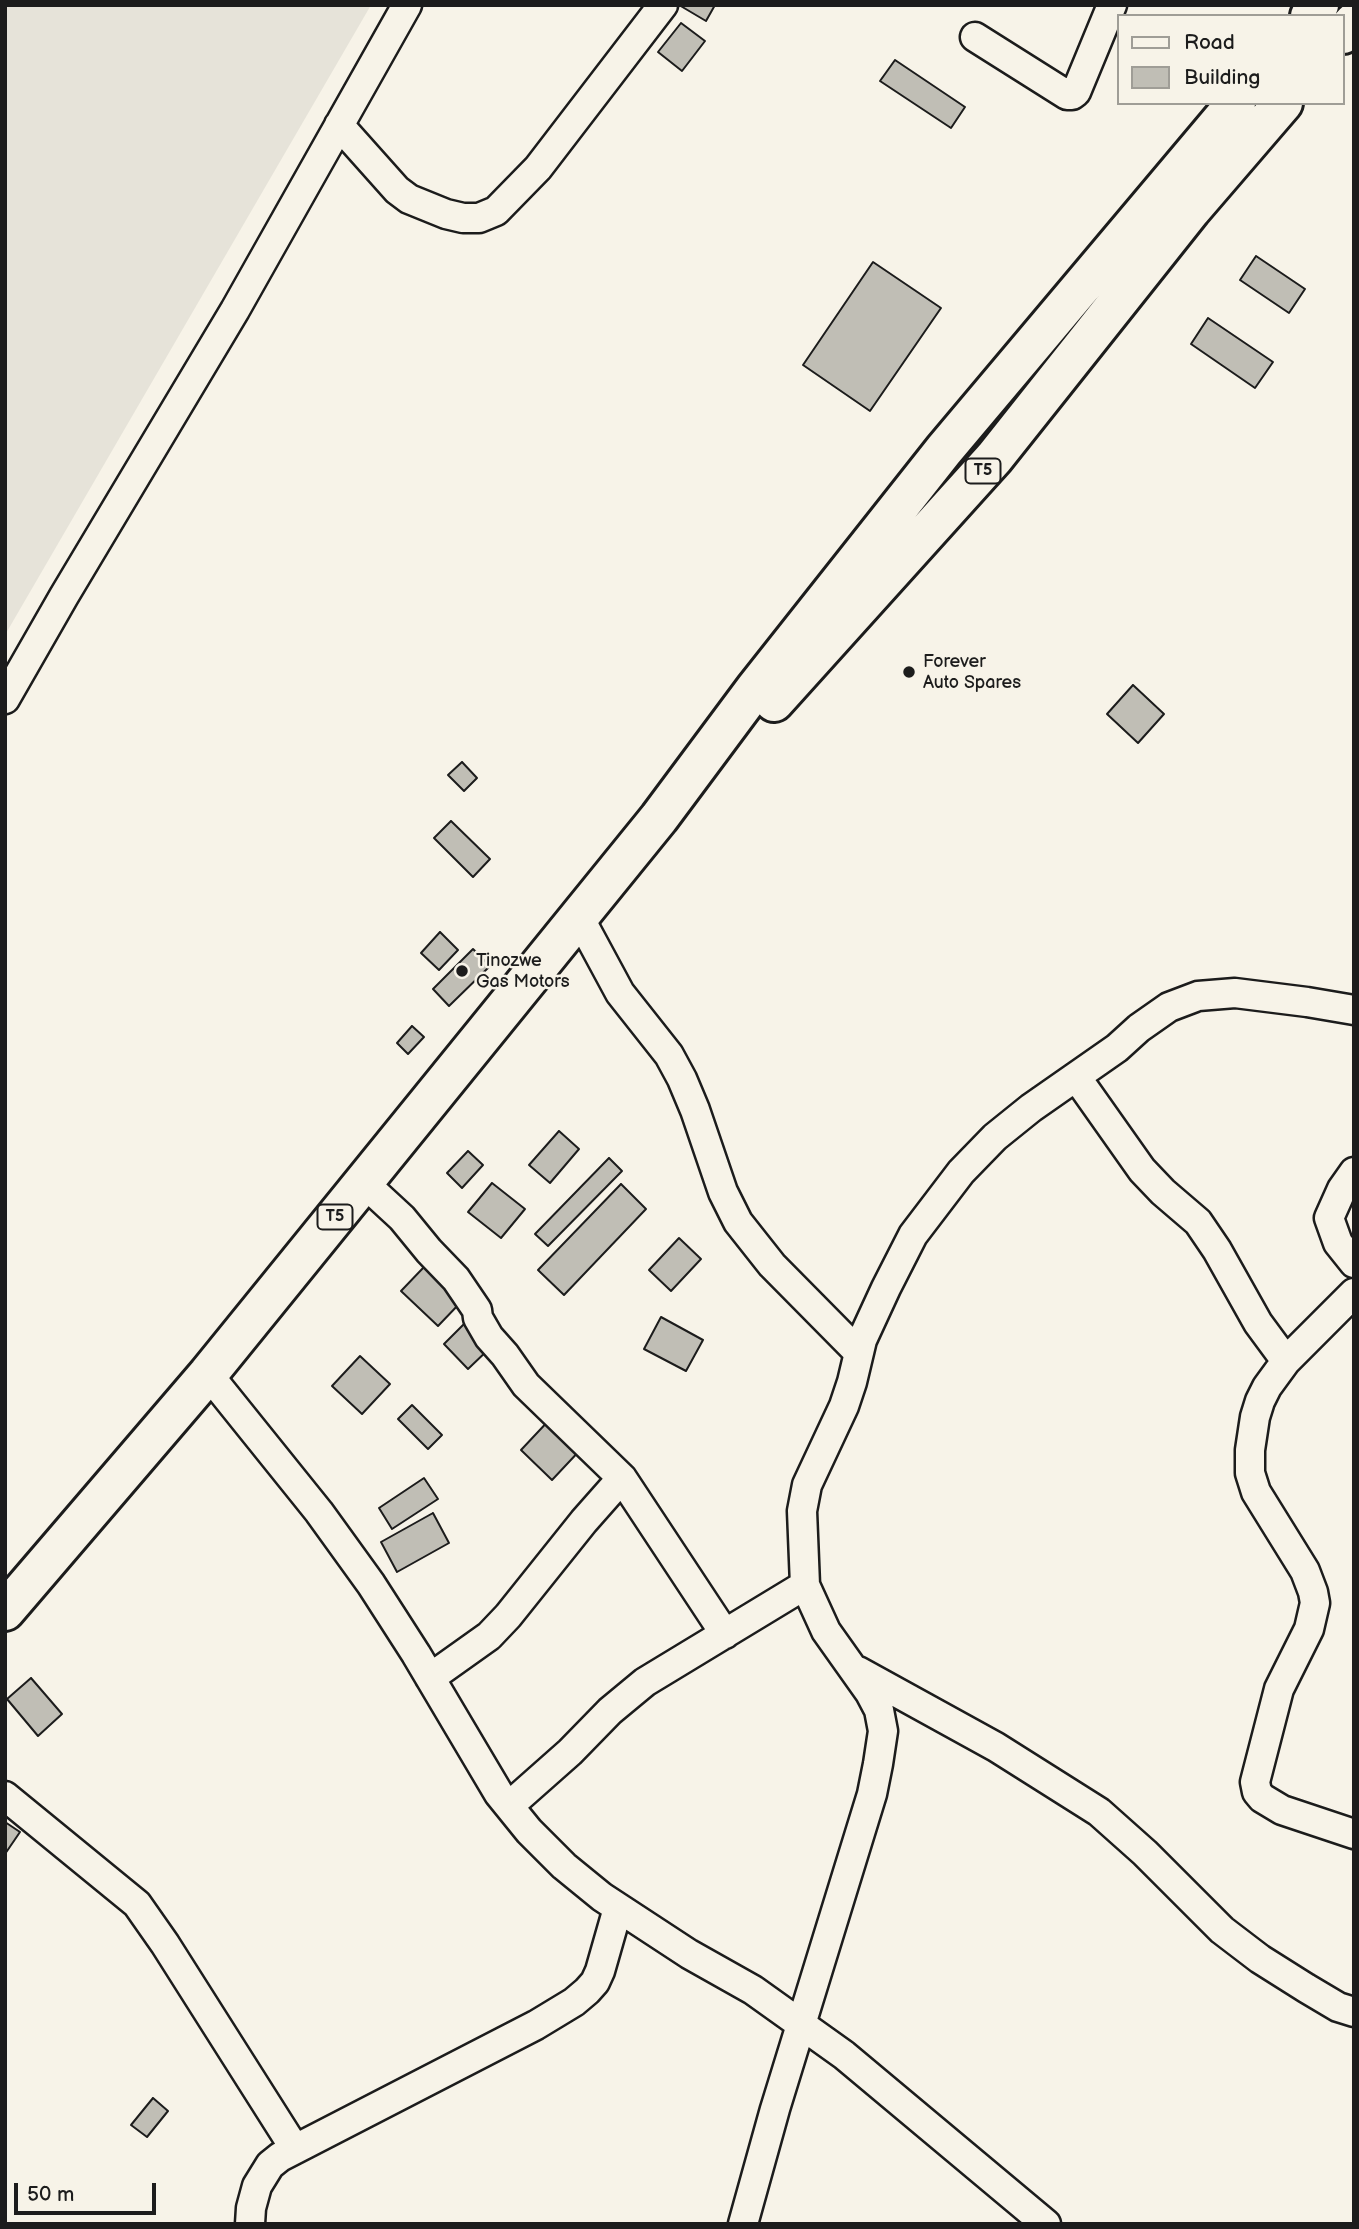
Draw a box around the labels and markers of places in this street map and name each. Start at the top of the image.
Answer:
place label: Forever Auto Spares [923,651,1021,694]
marker: Forever Auto Spares [901,664,917,680]
place label: Tinozwe Gas Motors [476,950,570,992]
marker: Tinozwe Gas Motors [454,963,470,979]

